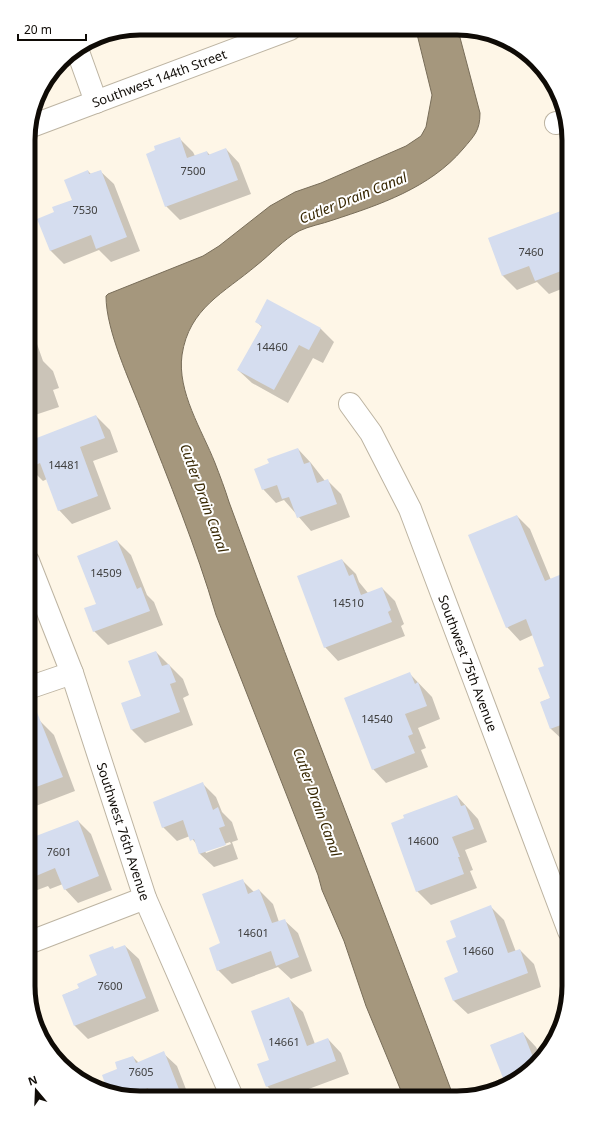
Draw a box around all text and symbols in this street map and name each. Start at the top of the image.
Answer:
scale bar [18,16,86,42]
text: 20 m [24,21,52,38]
street label: Southwest 144th Street [89,45,229,112]
house number: 7500 [180,163,206,178]
water label: Cutler Drain Canal [296,167,410,228]
house number: 7530 [72,202,98,217]
house number: 7460 [518,244,544,259]
house number: 14460 [256,339,288,354]
water label: Cutler Drain Canal [176,441,233,555]
house number: 14481 [48,457,80,472]
house number: 14509 [90,565,122,580]
street label: Southwest 75th Avenue [434,592,502,734]
house number: 14510 [332,595,364,610]
house number: 14540 [361,711,393,726]
water label: Cutler Drain Canal [289,745,346,859]
street label: Southwest 76th Avenue [93,760,154,903]
house number: 14600 [407,833,439,848]
house number: 7601 [46,844,72,859]
house number: 14601 [237,925,269,940]
house number: 14660 [462,943,494,958]
house number: 7600 [97,978,123,993]
house number: 14661 [268,1034,300,1049]
house number: 7605 [128,1064,154,1079]
north arrow [16,1070,56,1110]
text: N [26,1072,39,1089]

